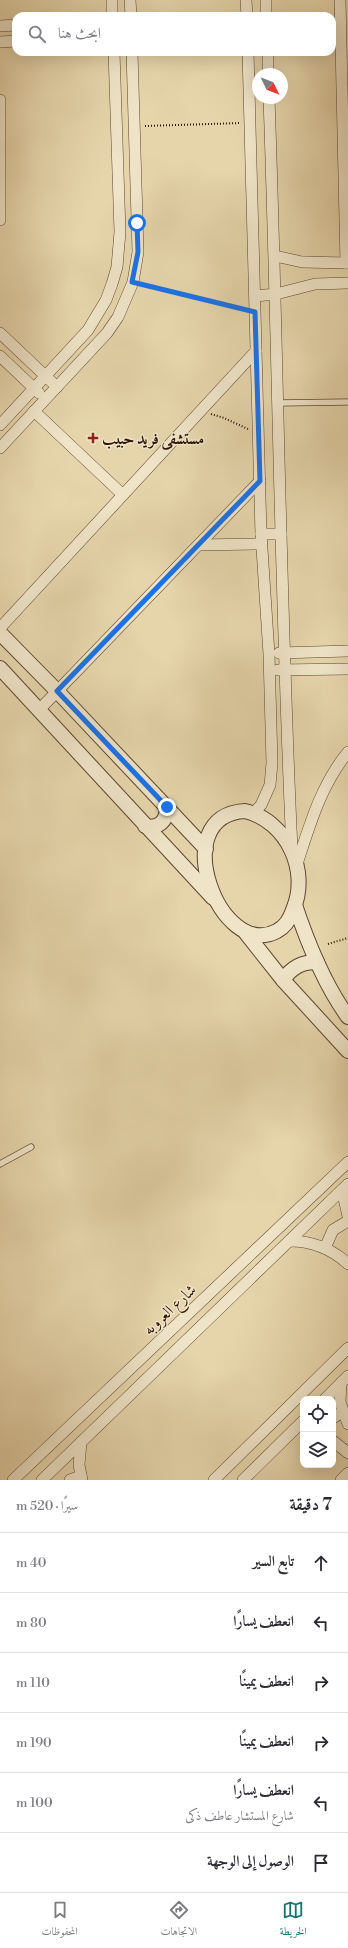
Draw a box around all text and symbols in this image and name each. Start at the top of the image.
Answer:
search box [12,12,336,56]
icon: search [26,23,48,45]
text: ابحث هنا [58,24,101,43]
north arrow [252,68,288,104]
route start [128,214,146,232]
place label: مستشفى فريد حبيب [102,429,204,450]
marker: مستشفى فريد حبيب [87,432,99,444]
route end [158,798,176,816]
street label: شارع العروبه [139,1280,203,1342]
map controls [300,1396,336,1468]
button: locate [300,1396,336,1432]
button: layers [300,1432,336,1468]
text: 7 دقيقة [290,1494,332,1516]
text: سيرًا · 520 m [16,1498,78,1514]
text: تابع السير [252,1552,294,1571]
icon: ahead [310,1552,332,1574]
text: 40 m [16,1555,46,1571]
text: انعطف يسارًا [233,1612,294,1631]
icon: left [310,1612,332,1634]
text: 80 m [16,1615,47,1631]
text: انعطف يمينًا [239,1672,294,1691]
icon: right [310,1672,332,1694]
text: 110 m [16,1675,50,1691]
text: انعطف يمينًا [239,1732,294,1751]
icon: right [310,1732,332,1754]
text: 190 m [16,1735,52,1751]
text: انعطف يسارًا [233,1781,294,1800]
icon: left [310,1792,332,1814]
text: 100 m [16,1795,53,1811]
text: شارع المستشار عاطف ذكى [185,1808,294,1824]
text: الوصول إلى الوجهة [207,1852,294,1871]
icon: arrive [310,1852,332,1874]
tab: المحفوظات [41,1899,78,1942]
tab: الاتجاهات [160,1899,197,1942]
tab: الخريطة [280,1899,307,1942]

